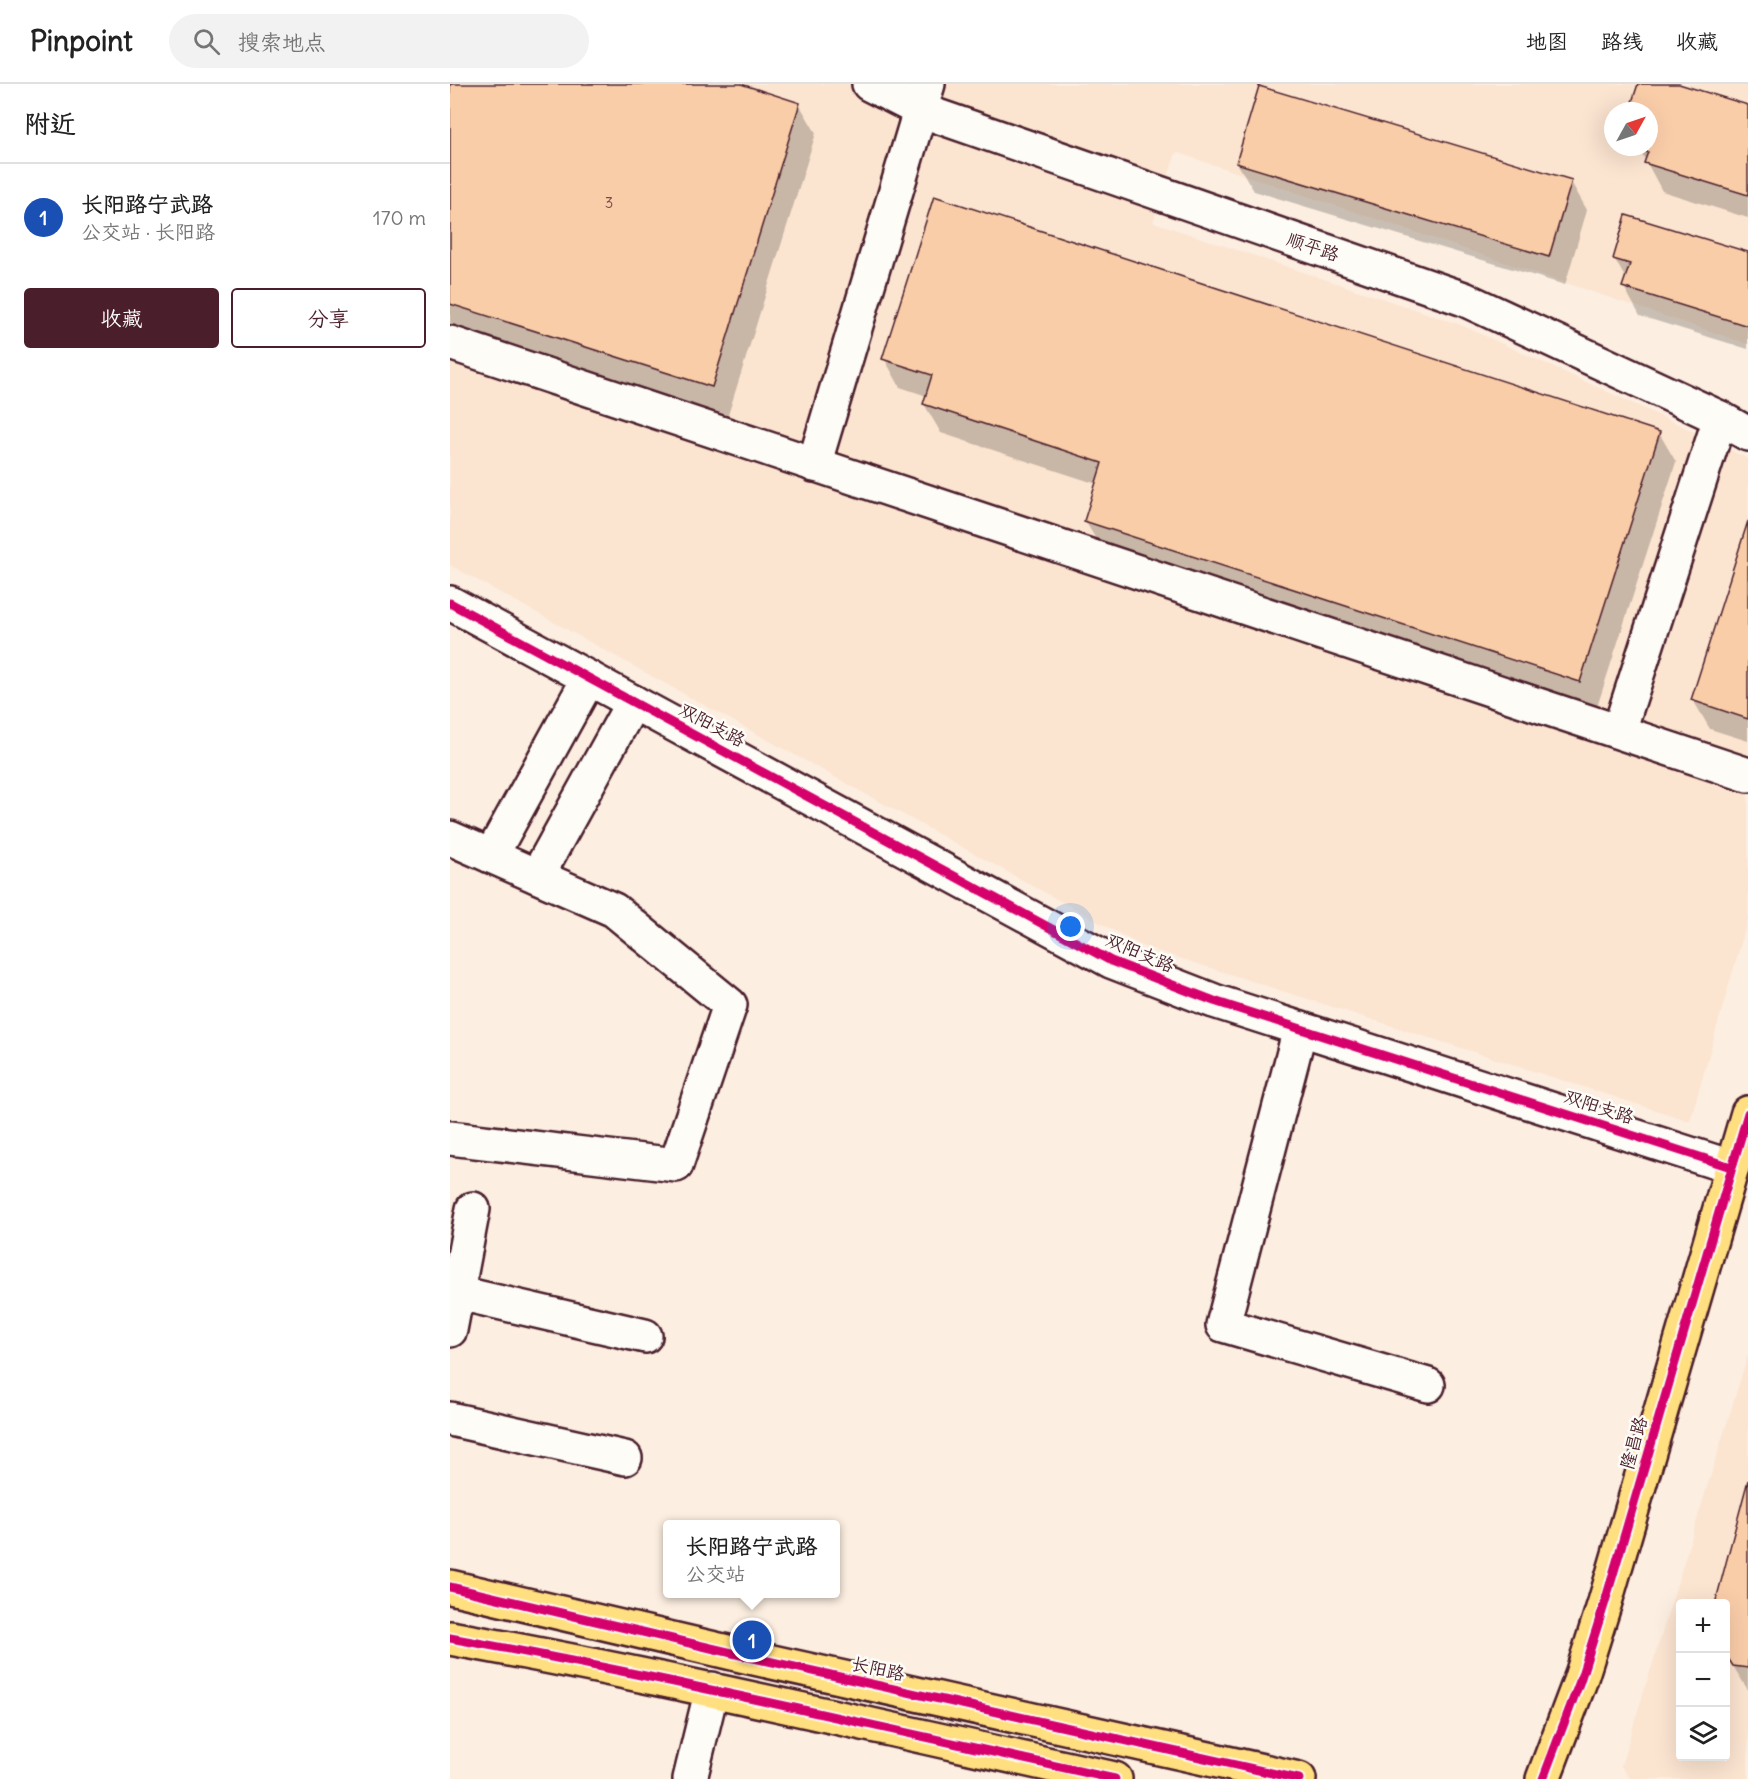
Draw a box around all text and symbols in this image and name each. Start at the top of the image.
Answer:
search box [169,14,589,68]
text: Pinpoint [30,23,133,59]
icon: search [190,25,223,58]
text: 搜索地点 [238,28,326,56]
text: 地图 [1526,28,1568,55]
text: 路线 [1601,28,1643,55]
text: 收藏 [1676,28,1718,55]
north arrow [1604,102,1658,156]
text: 附近 [24,107,76,140]
text: 长阳路宁武路 [81,190,213,218]
house number: 3 [605,193,613,212]
text: 1 [40,205,47,230]
text: 170 m [373,205,426,230]
text: 公交站 · 长阳路 [81,219,215,244]
street label: 顺平路 [1284,227,1342,266]
button: 收藏 [24,288,219,348]
button: 分享 [231,288,426,348]
street label: 双阳支路 [675,698,749,752]
your location [1056,912,1085,941]
street label: 双阳支路 [1103,928,1178,977]
street label: 双阳支路 [1561,1084,1637,1129]
street label: 隆昌路 [1615,1414,1652,1472]
popup [663,1520,840,1598]
text: 长阳路宁武路 [685,1532,818,1560]
text: 公交站 [685,1561,745,1586]
map controls [1676,1599,1730,1761]
button: + [1676,1599,1730,1653]
pin: 1 [732,1618,772,1662]
street label: 长阳路 [849,1652,907,1685]
button: − [1676,1653,1730,1707]
button: layers [1676,1707,1730,1761]

